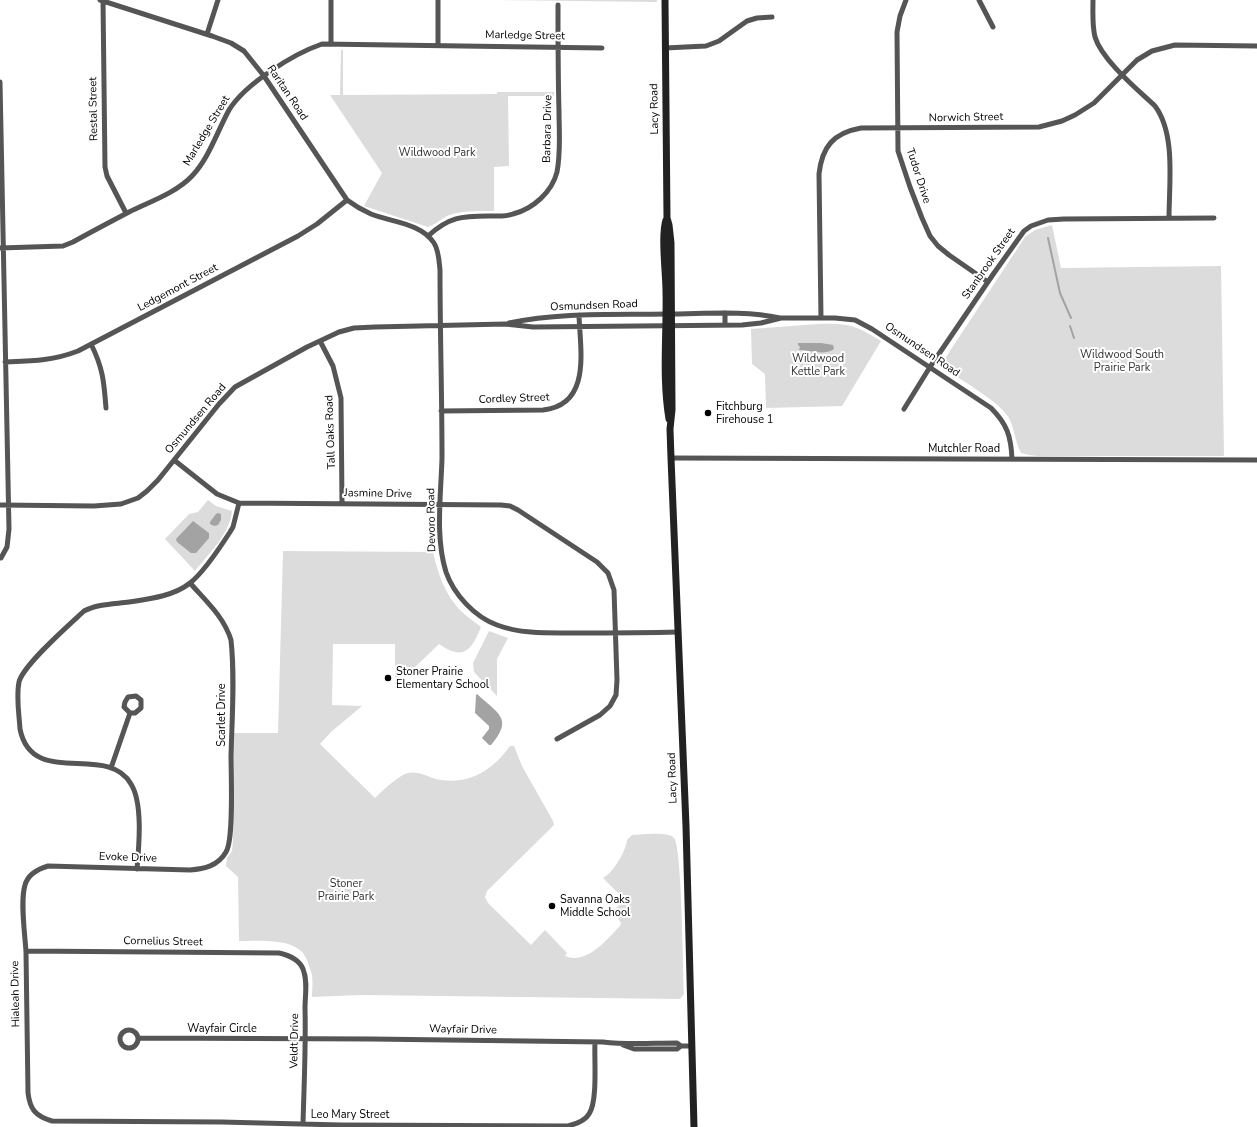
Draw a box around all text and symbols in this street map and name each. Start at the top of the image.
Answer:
street label: Marledge Street [485,29,565,43]
street label: Raritan Road [264,63,310,123]
street label: Restal Street [87,77,101,141]
street label: Lacy Road [648,83,662,135]
street label: Marledge Street [181,93,233,169]
street label: Barbara Drive [541,95,555,163]
street label: Norwich Street [929,111,1003,125]
park label: Wildwood Park [399,146,475,160]
street label: Tudor Drive [903,147,933,205]
street label: Stanbrook Street [960,226,1018,302]
street label: Ledgemont Street [136,261,220,315]
street label: Osmundsen Road [550,298,638,314]
street label: Osmundsen Road [882,320,962,380]
park label: Wildwood South Prairie Park [1080,348,1164,374]
park label: Wildwood Kettle Park [791,352,845,378]
street label: Osmundsen Road [163,381,229,457]
street label: Cordley Street [478,391,550,407]
street label: Tall Oaks Road [323,395,339,469]
place label: Fitchburg Firehouse 1 [716,400,773,426]
marker: Fitchburg Firehouse 1 [703,408,713,418]
street label: Mutchler Road [928,442,1000,456]
street label: Jasmine Drive [344,487,412,501]
street label: Devoro Road [425,488,439,552]
place label: Stoner Prairie Elementary School [396,665,489,691]
marker: Stoner Prairie Elementary School [383,673,393,683]
street label: Scarlet Drive [215,683,229,747]
street label: Lacy Road [666,752,680,804]
street label: Evoke Drive [99,850,157,866]
park label: Stoner Prairie Park [318,877,374,903]
place label: Savanna Oaks Middle School [560,893,630,919]
marker: Savanna Oaks Middle School [547,901,557,911]
street label: Cornelius Street [123,935,203,949]
street label: Hialeah Drive [9,960,23,1028]
street label: Veldt Drive [288,1013,302,1069]
street label: Wayfair Circle [187,1022,257,1036]
street label: Wayfair Drive [429,1023,497,1037]
street label: Leo Mary Street [311,1108,389,1122]

